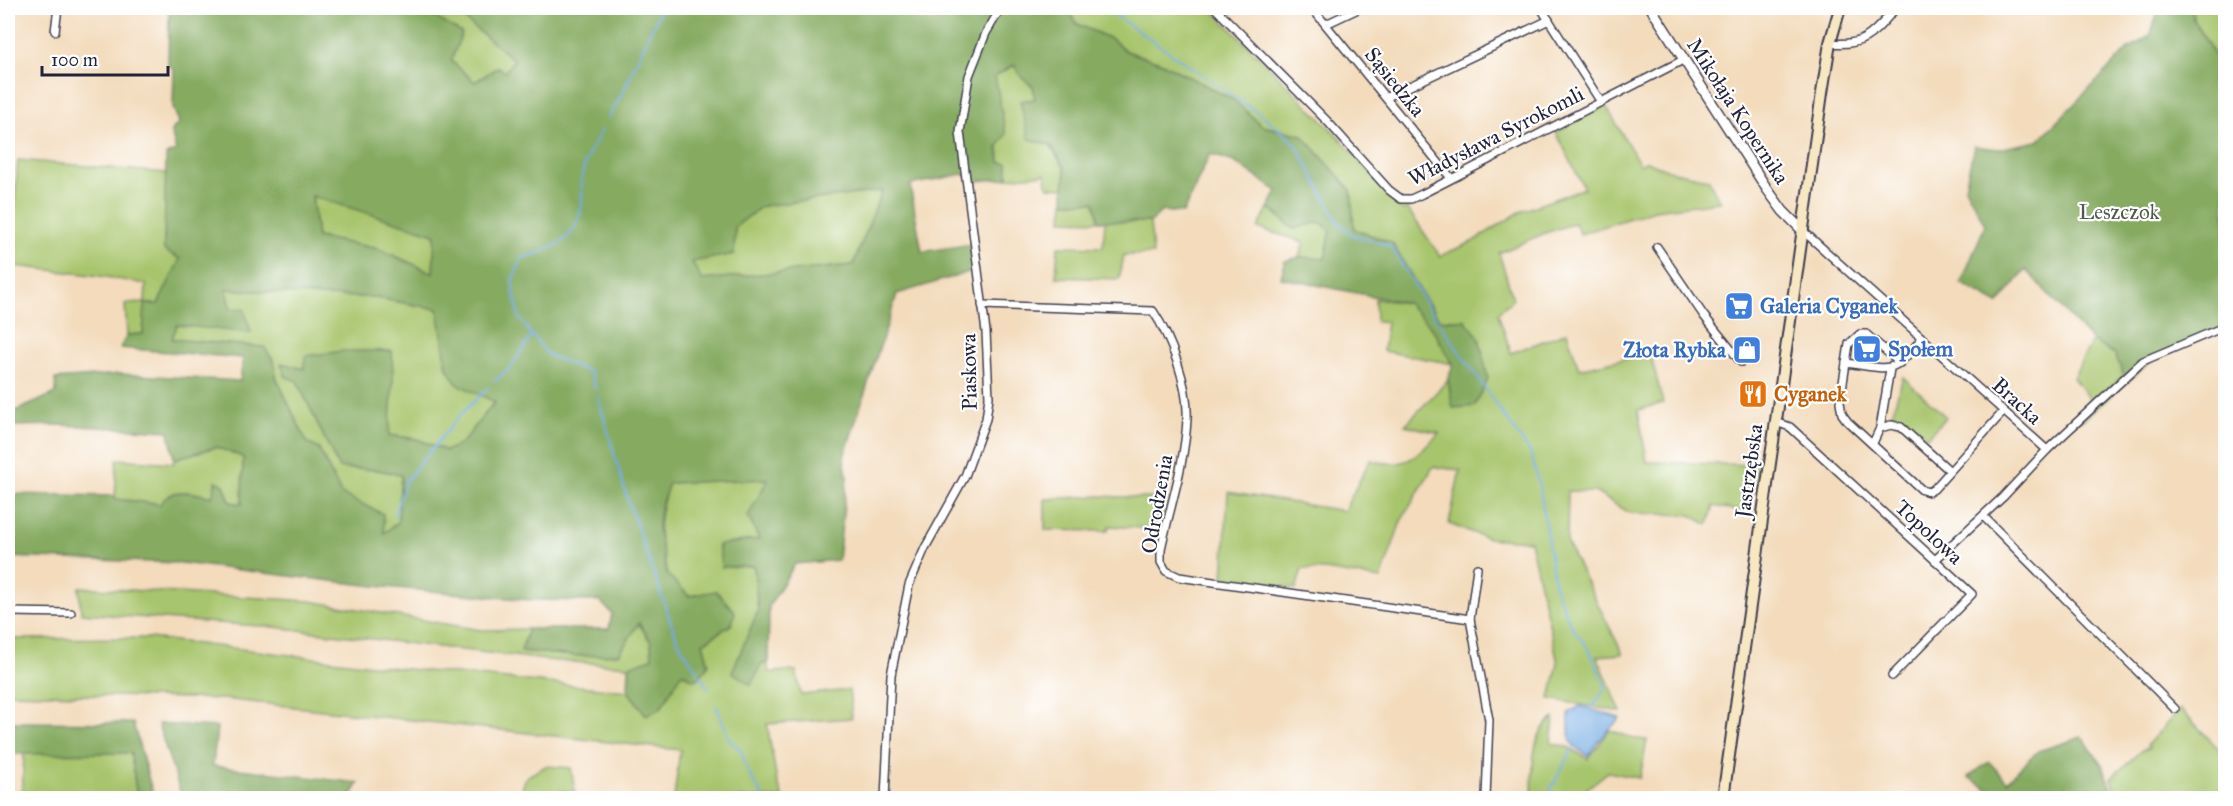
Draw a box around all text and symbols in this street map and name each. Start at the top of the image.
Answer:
street label: Mikołaja Kopernika [1681,33,1795,189]
scale bar [42,39,168,77]
street label: Sąsiedzka [1359,42,1431,122]
text: 100 m [51,49,98,71]
street label: Władysława Syrokomli [1404,80,1588,192]
park label: Leszczok [2079,199,2160,225]
supermarket icon: Galeria Cyganek [1723,290,1755,322]
place label: Galeria Cyganek [1760,293,1899,319]
street label: Piaskowa [955,333,983,411]
supermarket icon: Społem [1851,333,1883,365]
shop icon: Złota Rybka [1731,334,1763,366]
place label: Społem [1888,336,1954,362]
place label: Złota Rybka [1623,337,1727,363]
street label: Bracka [1987,372,2047,430]
restaurant icon: Cyganek [1737,378,1769,410]
place label: Cyganek [1774,381,1848,407]
street label: Jastrzębska [1729,422,1768,522]
street label: Odrodzenia [1136,452,1179,556]
street label: Topolowa [1890,494,1968,570]

